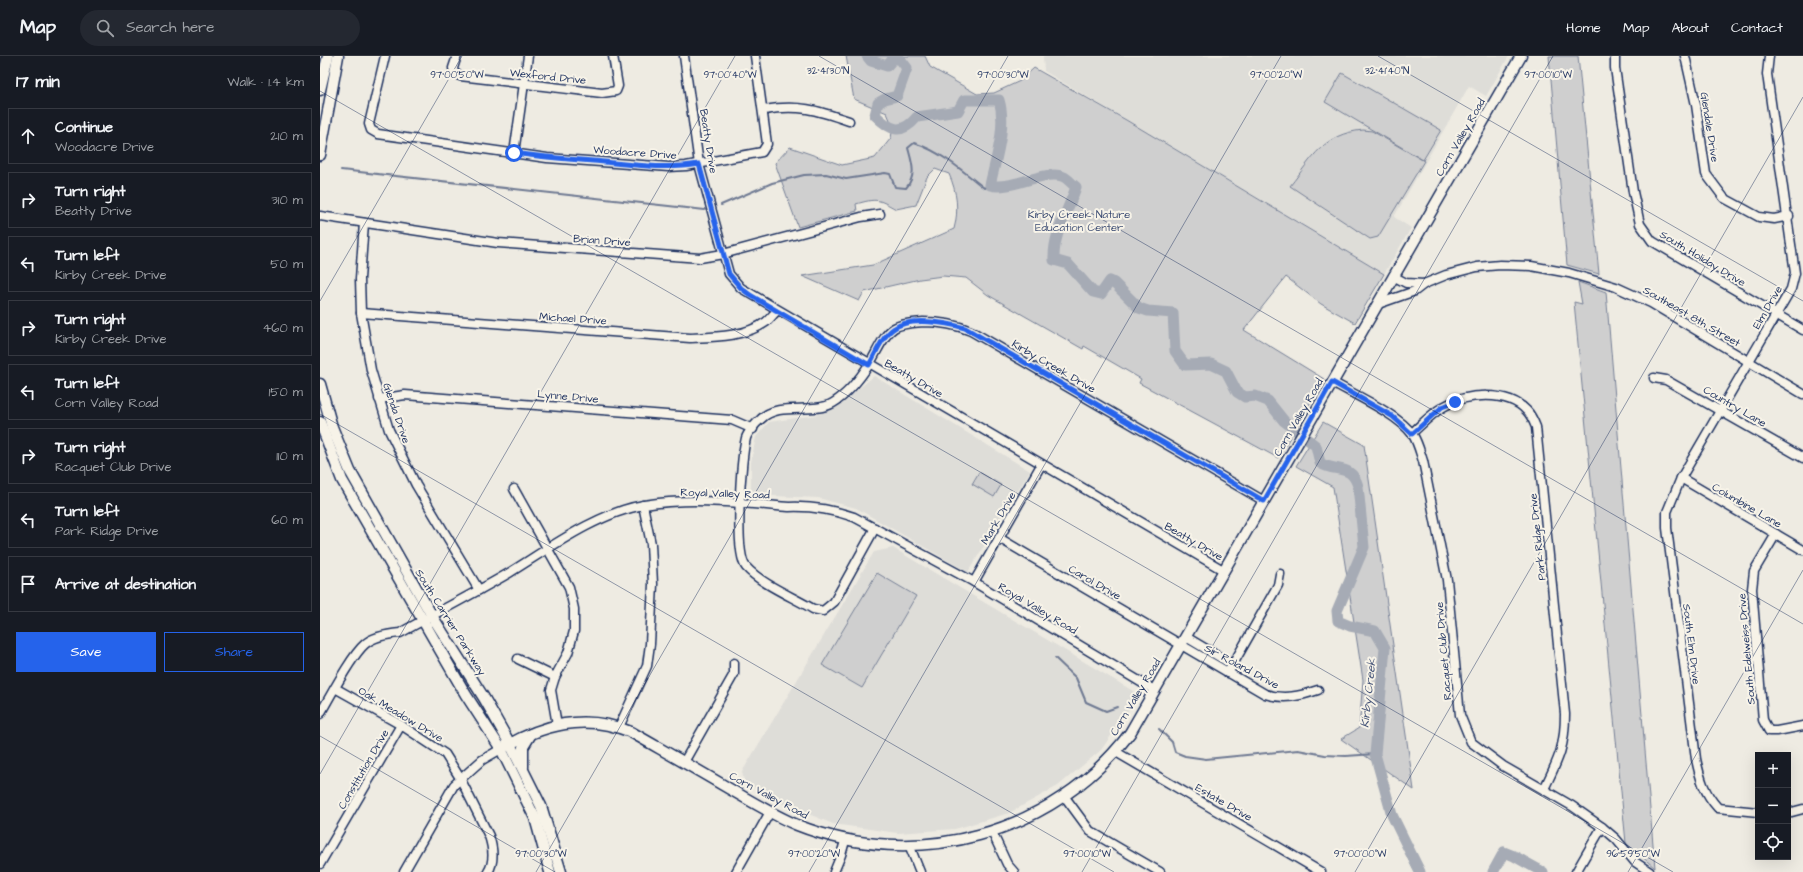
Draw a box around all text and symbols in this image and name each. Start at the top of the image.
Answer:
search box [80,10,360,46]
text: Map [20,14,56,41]
icon: search [94,17,116,39]
text: Search here [126,17,215,38]
text: Home [1566,18,1601,38]
text: Map [1623,18,1649,38]
text: About [1671,18,1709,38]
text: Contact [1731,18,1783,38]
text: 32°41'30"N [807,64,849,78]
text: 32°41'40"N [1365,64,1409,78]
street label: Wexford Drive [509,65,587,88]
text: 97°00'50"W [430,68,484,82]
text: 97°00'40"W [703,68,757,82]
text: 97°00'30"W [977,68,1029,82]
text: 97°00'20"W [1250,68,1303,82]
text: 97°00'10"W [1524,68,1572,82]
text: 17 min [16,70,60,94]
text: Walk · 1.4 km [227,73,304,91]
street label: Glendale Drive [1697,91,1722,163]
street label: Corn Valley Road [1432,95,1490,179]
street label: Beatty Drive [695,108,721,175]
text: Continue [55,117,113,138]
icon: ahead [17,125,39,147]
text: 210 m [270,127,303,145]
text: Woodacre Drive [55,138,154,156]
street label: Woodacre Drive [593,142,677,163]
route start [505,144,523,162]
text: Turn right [55,181,126,202]
icon: right [17,189,39,211]
text: 310 m [271,191,303,209]
text: Beatty Drive [55,202,132,220]
park label: Kirby Creek Nature Education Center [1028,207,1130,235]
street label: South Holiday Drive [1657,227,1748,291]
street label: Brian Drive [573,231,631,250]
text: Turn left [55,245,119,266]
icon: left [17,253,39,275]
text: 50 m [270,255,303,273]
text: Kirby Creek Drive [55,266,167,284]
street label: Southeast 8th Street [1640,282,1744,351]
street label: Elm Drive [1749,283,1786,332]
text: Turn right [55,309,126,330]
street label: Michael Drive [539,309,607,328]
icon: right [17,317,39,339]
text: 460 m [262,319,303,337]
text: Kirby Creek Drive [55,330,167,348]
street label: Kirby Creek Drive [1009,336,1098,397]
street label: Beatty Drive [881,356,946,402]
text: Turn left [55,373,119,394]
street label: Corn Valley Road [1270,375,1328,459]
icon: left [17,381,39,403]
street label: Glenda Drive [379,381,414,445]
street label: Country Lane [1700,382,1769,431]
text: 150 m [269,383,303,401]
street label: Lynne Drive [537,386,599,408]
route end [1446,393,1464,411]
text: Corn Valley Road [55,394,158,412]
text: Turn right [55,437,126,458]
icon: right [17,445,39,467]
text: 110 m [276,447,303,465]
text: Racquet Club Drive [55,458,172,476]
street label: Columbine Lane [1709,479,1784,532]
street label: Royal Valley Road [680,484,770,504]
street label: Mark Drive [977,489,1020,547]
street label: Park Ridge Drive [1525,492,1551,581]
text: Turn left [55,501,119,522]
icon: left [17,509,39,531]
text: 60 m [271,511,303,529]
street label: Beatty Drive [1161,519,1226,565]
text: Park Ridge Drive [55,522,158,540]
street label: Carol Drive [1066,561,1124,604]
street label: South Carrier Parkway [411,566,489,679]
icon: arrive [17,573,39,595]
text: Arrive at destination [55,574,196,595]
street label: Royal Valley Road [995,579,1080,639]
street label: South Edelweiss Drive [1734,593,1759,705]
street label: Racquet Club Drive [1432,601,1455,701]
street label: South Elm Drive [1679,603,1704,685]
button: Save [16,632,156,672]
button: Share [164,632,304,672]
street label: Sir Roland Drive [1202,640,1282,692]
street label: Corn Valley Road [1106,656,1165,739]
water label: Kirby Creek [1356,657,1381,728]
street label: Oak Meadow Drive [356,683,446,746]
street label: Constitution Drive [334,727,392,812]
map controls [1755,752,1791,860]
button: + [1755,752,1791,788]
street label: Corn Valley Road [726,768,811,824]
street label: Estate Drive [1193,780,1255,825]
button: − [1755,788,1791,824]
button: locate [1755,824,1791,860]
text: 97°00'30"W [515,847,567,861]
text: 97°00'20"W [788,847,841,861]
text: 97°00'10"W [1063,847,1111,861]
text: 97°00'00"W [1334,847,1387,861]
text: 96°59'50"W [1606,847,1660,861]

